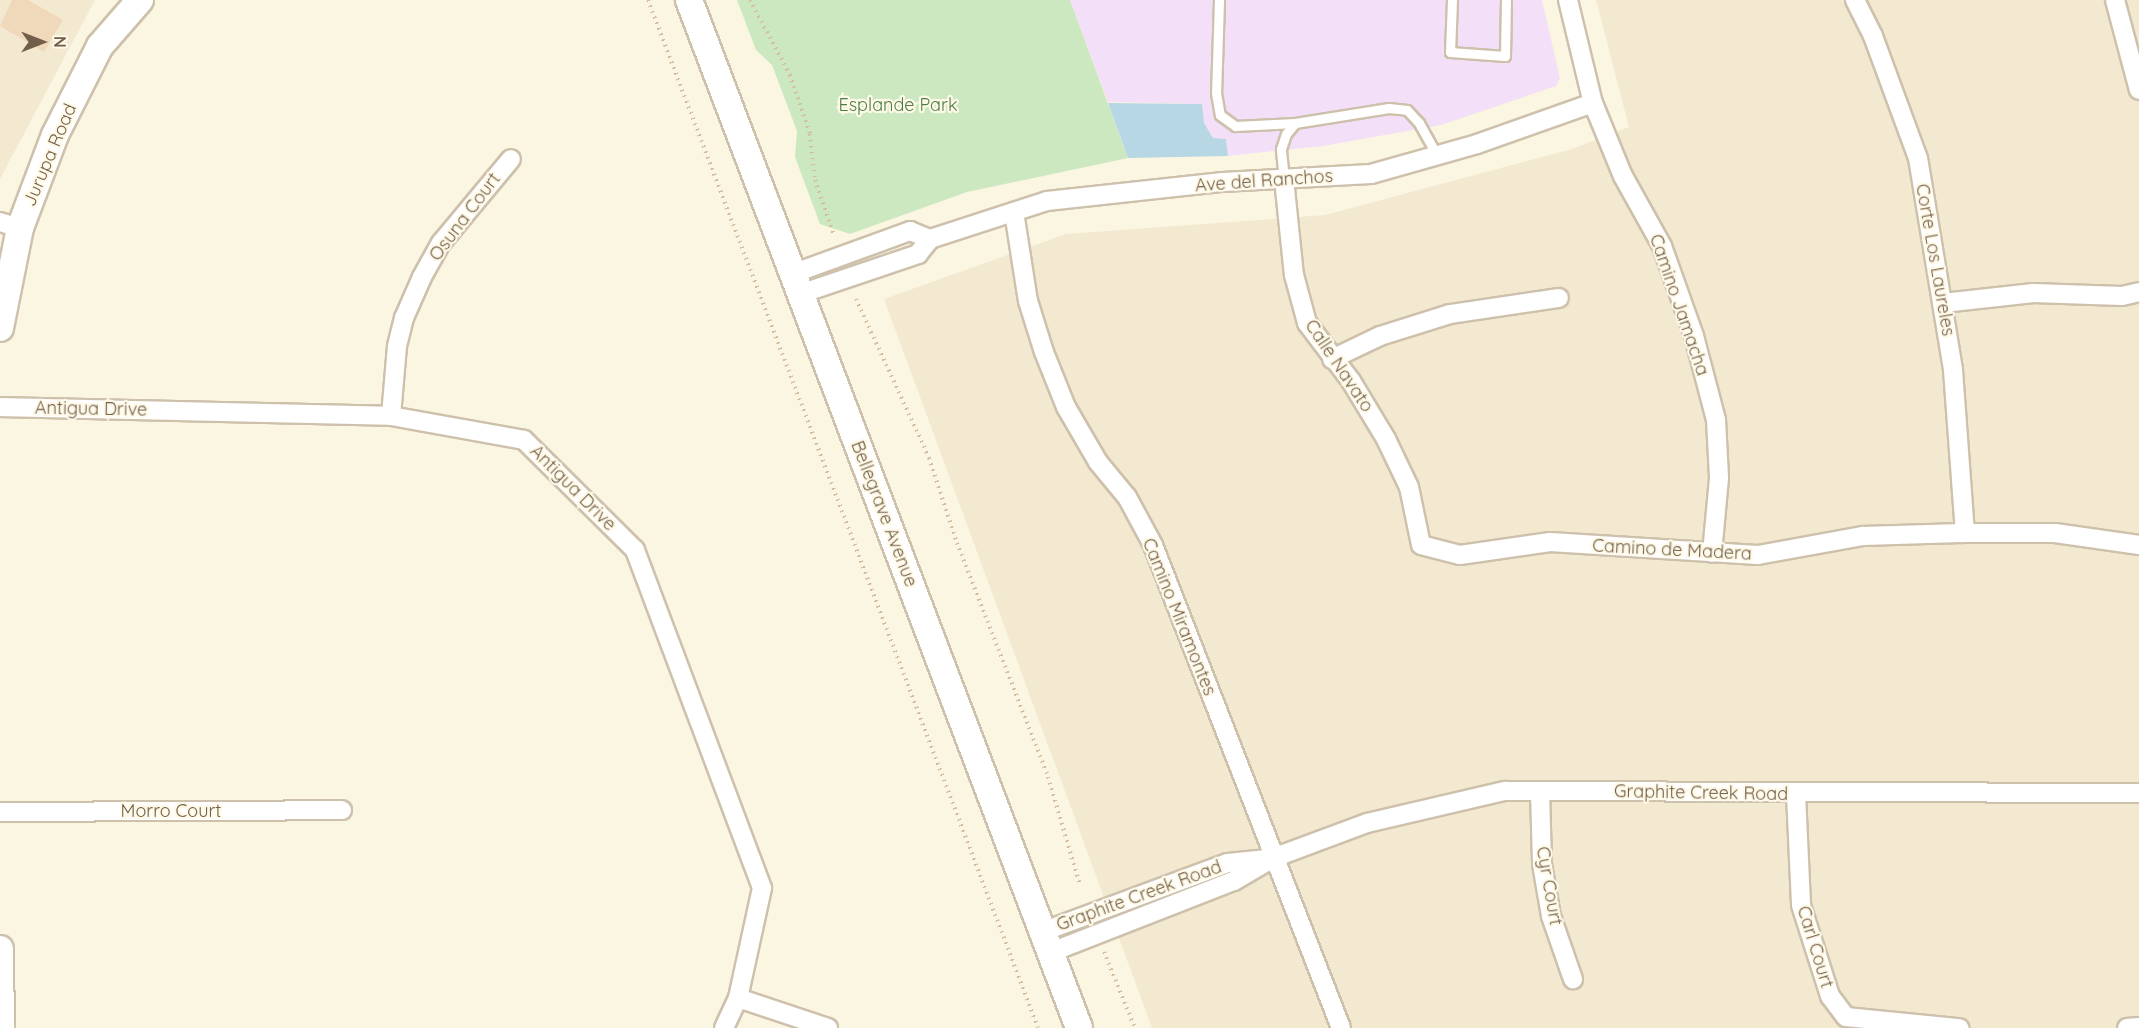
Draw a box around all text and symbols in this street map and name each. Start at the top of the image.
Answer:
north arrow [12,12,72,72]
text: N [50,36,70,48]
park label: Esplande Park [838,94,958,116]
street label: Jurupa Road [19,101,81,209]
street label: Ave del Ranchos [1194,165,1334,197]
street label: Osuna Court [425,169,505,265]
street label: Corte Los Laureles [1911,182,1959,338]
street label: Camino Jamacha [1645,231,1713,379]
street label: Calle Navato [1300,316,1378,416]
street label: Antigua Drive [35,397,147,421]
street label: Bellegrave Avenue [846,438,922,590]
street label: Antigua Drive [526,441,620,535]
street label: Camino Miramontes [1138,535,1220,699]
street label: Camino de Madera [1592,535,1752,565]
street label: Graphite Creek Road [1614,781,1788,805]
street label: Morro Court [121,800,221,822]
street label: Cyr Court [1531,845,1567,927]
street label: Graphite Creek Road [1054,856,1224,936]
street label: Carl Court [1792,903,1838,991]

